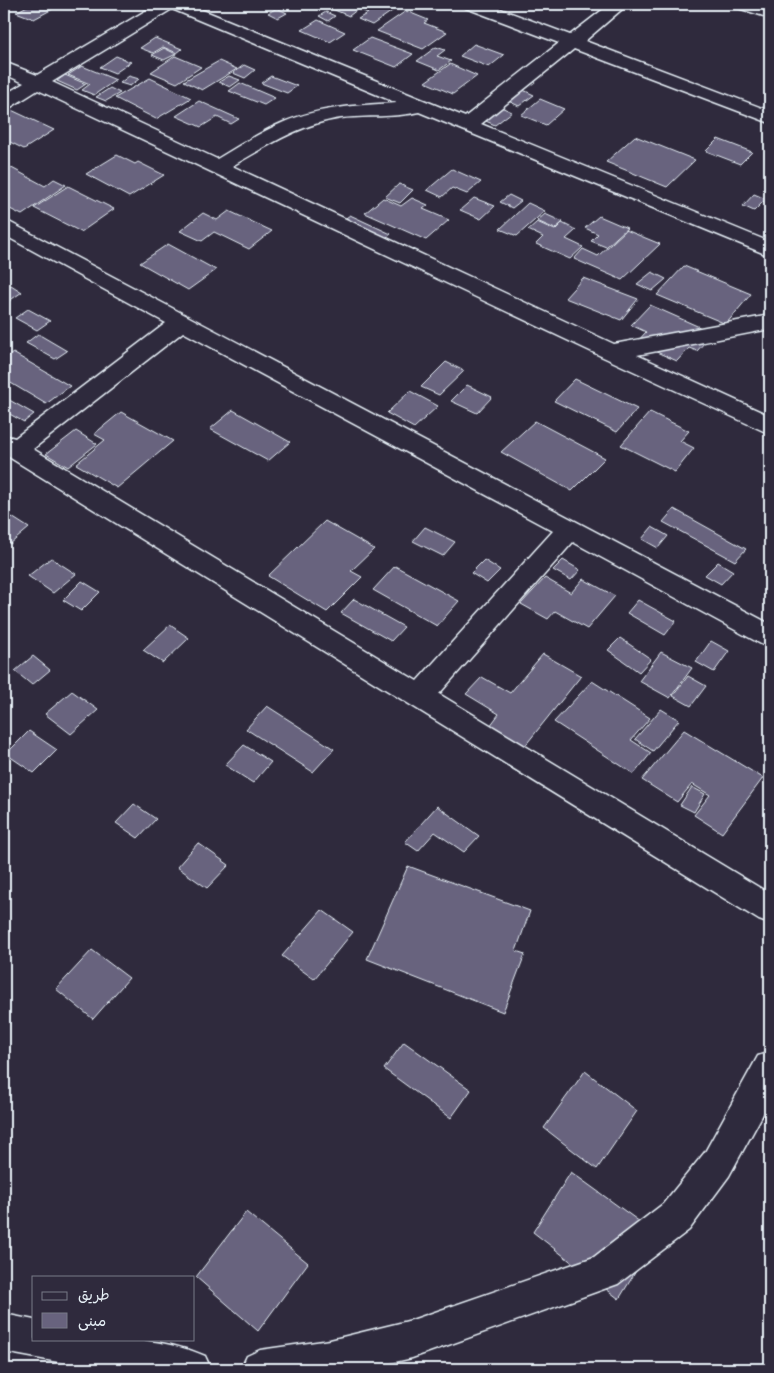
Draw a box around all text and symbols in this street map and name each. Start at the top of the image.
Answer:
legend [32,1276,195,1340]
text: طريق [78,1286,110,1308]
text: مبنى [78,1312,106,1334]

